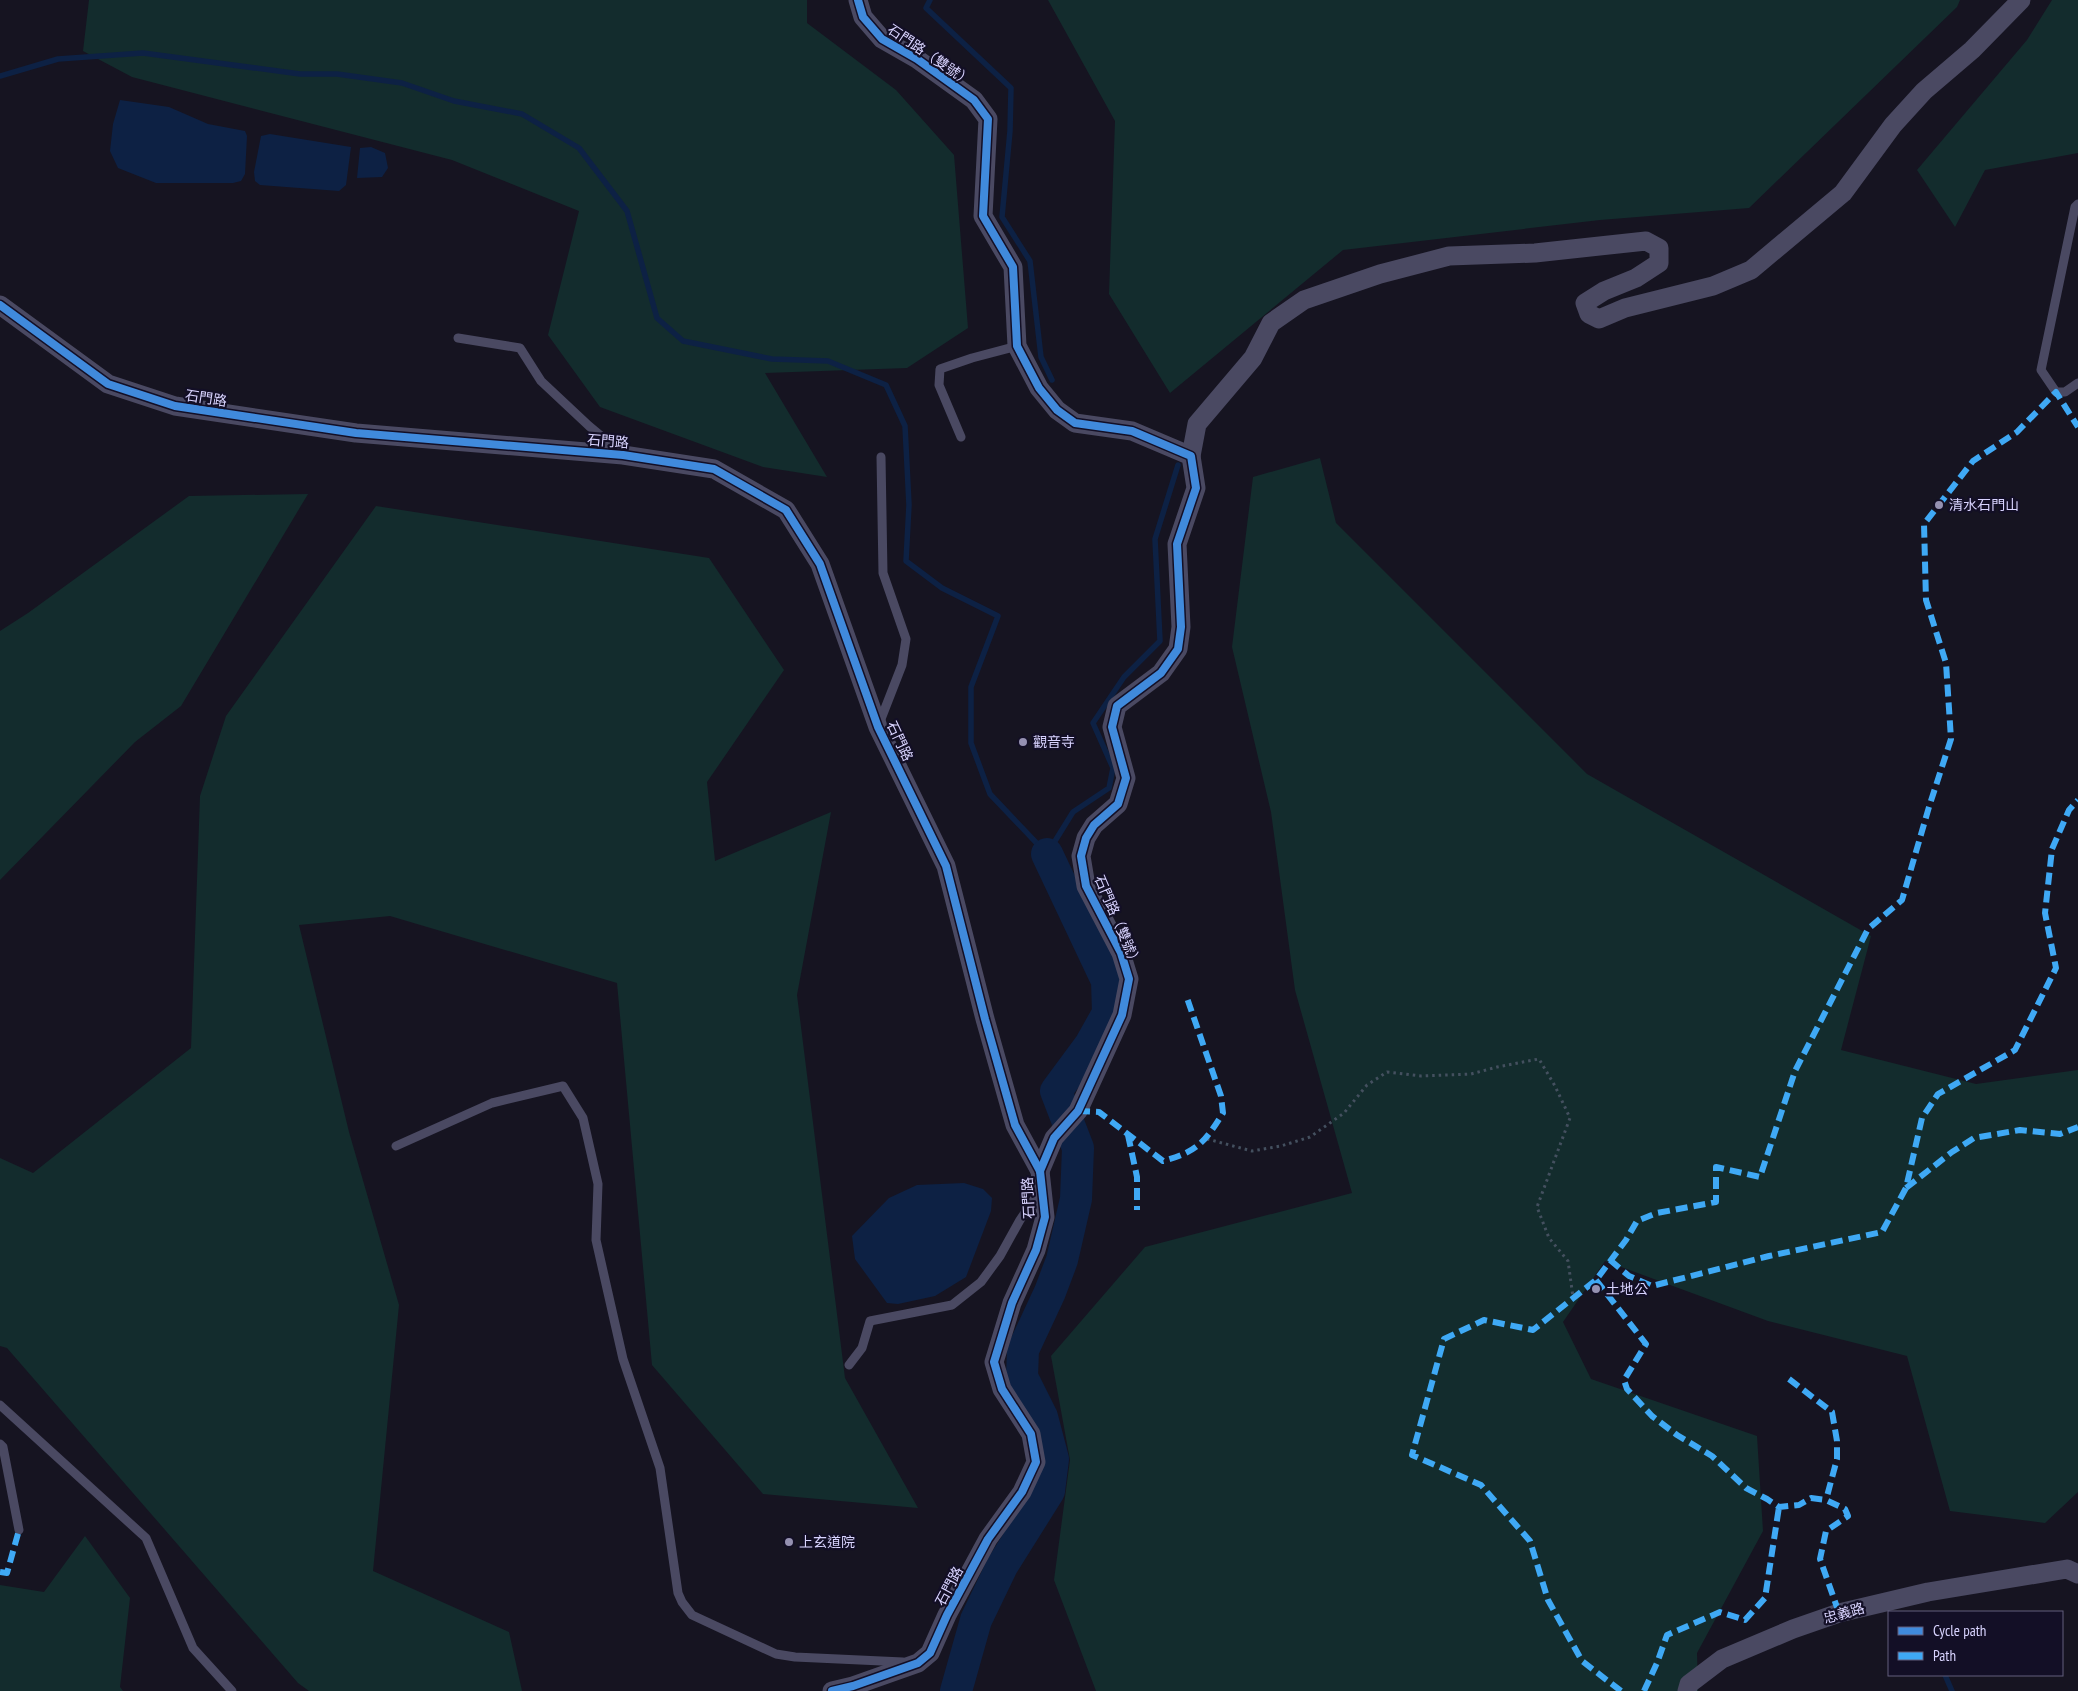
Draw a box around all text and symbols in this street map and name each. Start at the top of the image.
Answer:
street label: 石門路（雙號） [884,20,976,90]
street label: 石門路 [184,386,228,410]
street label: 石門路 [586,430,630,452]
place label: 清水石門山 [1949,496,2019,514]
marker: 清水石門山 [1933,499,1945,511]
street label: 石門路 [883,718,917,764]
place label: 觀音寺 [1033,733,1075,751]
marker: 觀音寺 [1017,736,1029,748]
street label: 石門路（雙號） [1091,872,1145,970]
street label: 石門路 [1018,1177,1038,1219]
place label: 土地公 [1606,1280,1648,1298]
marker: 土地公 [1590,1283,1602,1295]
place label: 上玄道院 [799,1533,855,1551]
marker: 上玄道院 [783,1536,795,1548]
street label: 石門路 [931,1563,967,1609]
street label: 忠義路 [1821,1599,1867,1627]
legend [1888,1611,2063,1676]
text: Cycle path [1933,1621,1986,1640]
text: Path [1933,1646,1956,1665]

